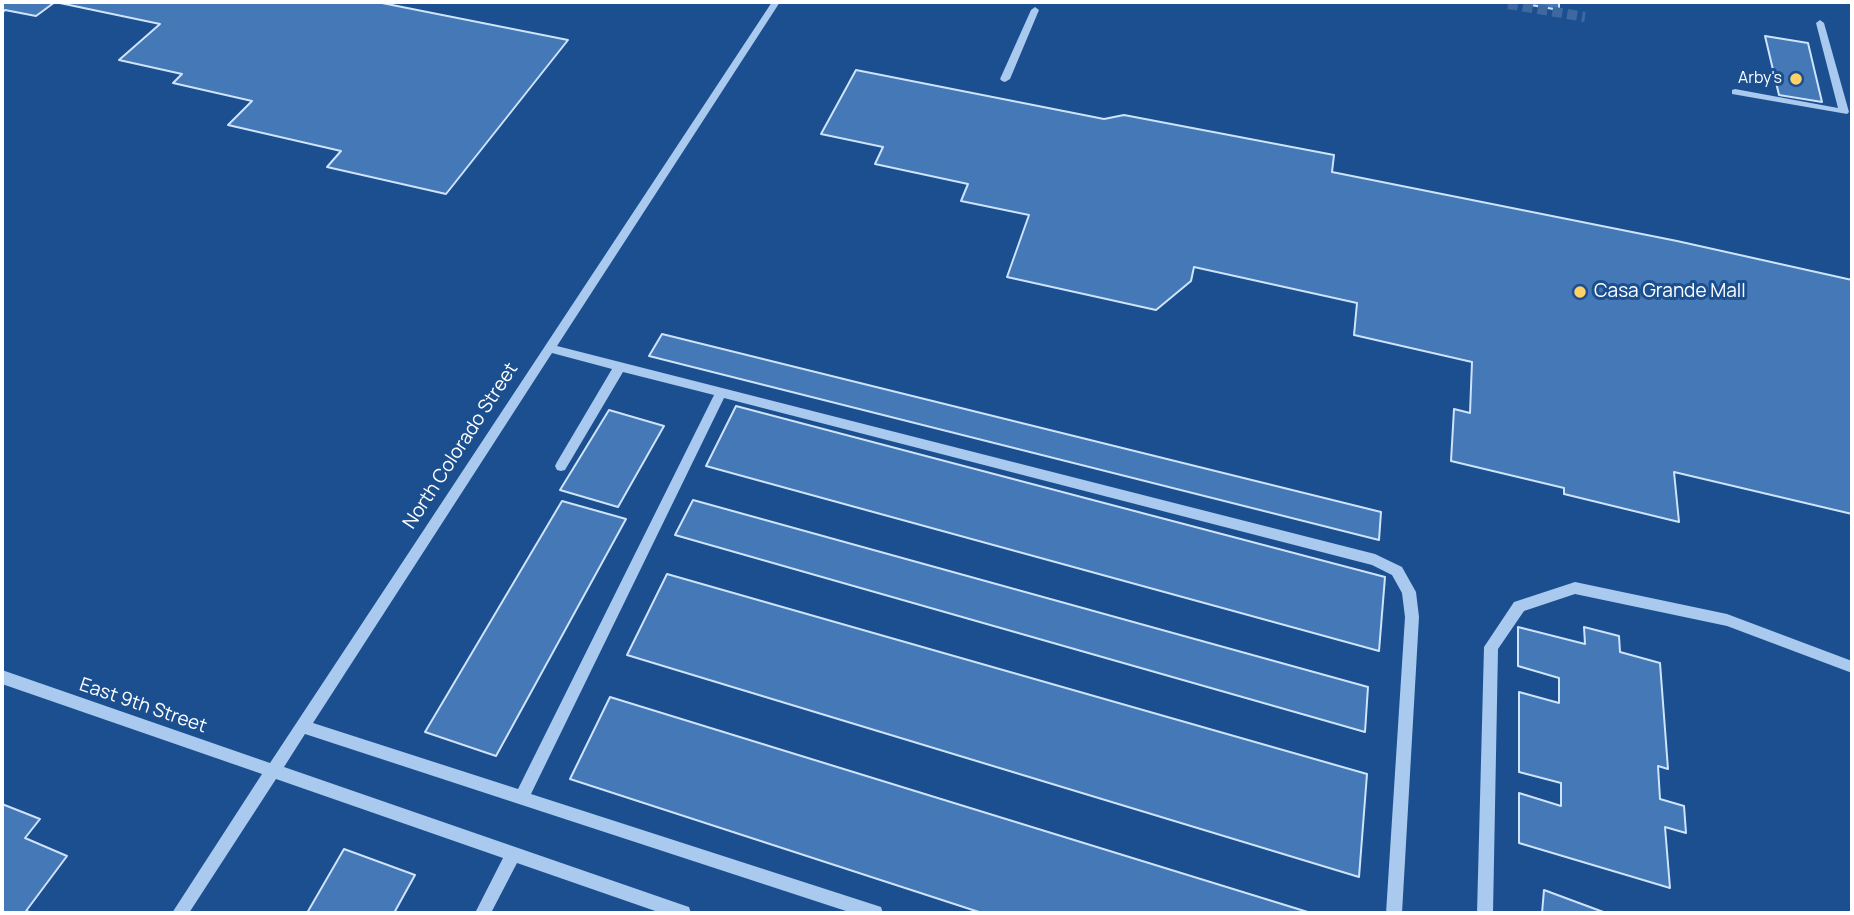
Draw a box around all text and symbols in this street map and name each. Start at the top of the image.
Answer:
place label: Arby's [1738,69,1782,89]
marker: Arby's [1788,71,1804,87]
place label: Casa Grande Mall [1594,281,1746,303]
marker: Casa Grande Mall [1572,284,1588,300]
street label: North Colorado Street [399,359,523,533]
street label: East 9th Street [76,674,210,738]

